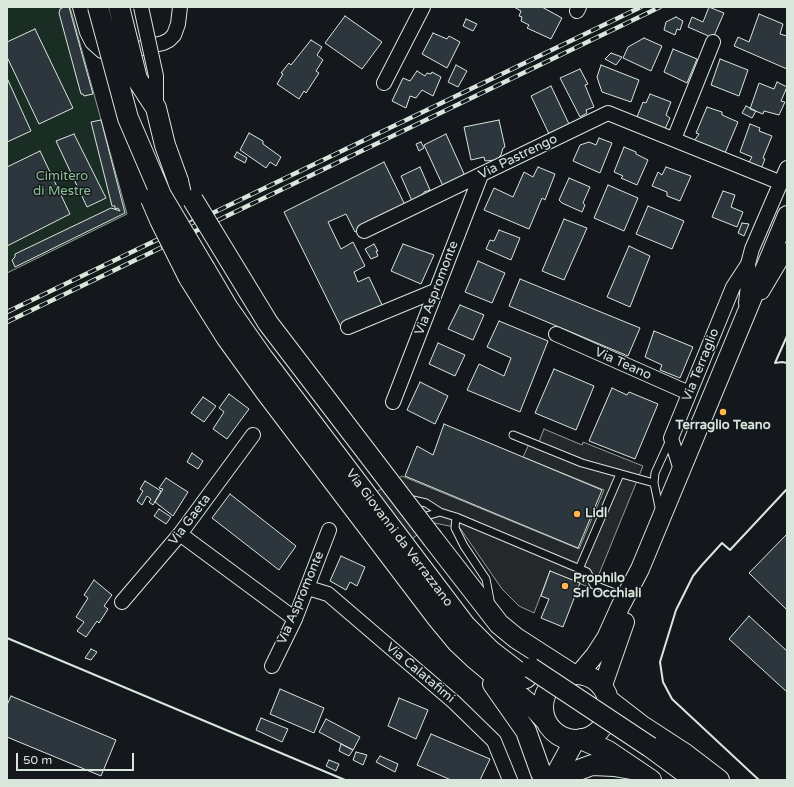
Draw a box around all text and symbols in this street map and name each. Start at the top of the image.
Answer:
street label: Via Pastrengo [476,131,560,183]
park label: Cimitero di Mestre [33,169,91,200]
street label: Via Aspromonte [412,239,462,337]
street label: Via Terraglio [679,326,723,404]
street label: Via Teano [592,345,654,383]
marker: Terraglio Teano [718,407,728,417]
place label: Terraglio Teano [675,418,771,434]
street label: Via Giovanni da Verrazzano [342,466,456,610]
street label: Via Gaeta [166,492,214,548]
place label: Lidl [585,506,607,522]
marker: Lidl [572,509,582,519]
street label: Via Aspromonte [274,549,328,647]
place label: Prophilo Srl Occhiali [573,571,642,602]
marker: Prophilo Srl Occhiali [560,581,570,591]
street label: Via Calatafimi [382,640,458,706]
scale bar [18,745,136,771]
text: 50 m [23,753,52,767]

